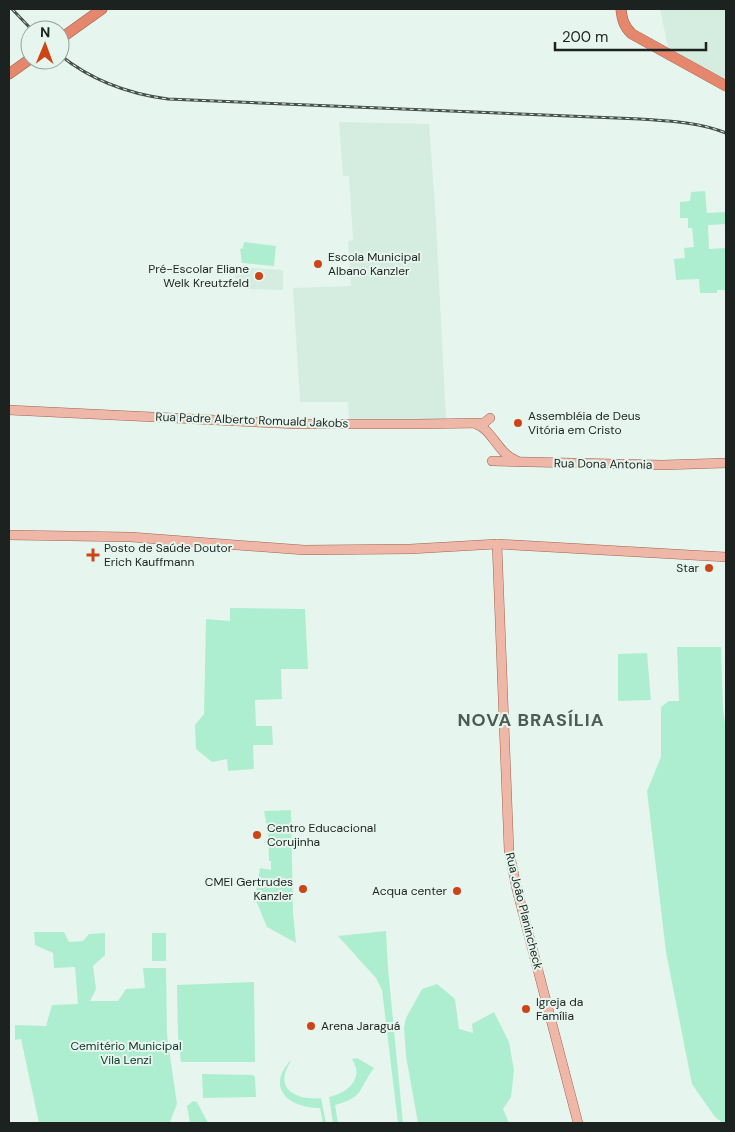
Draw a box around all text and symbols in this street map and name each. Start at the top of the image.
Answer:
north arrow [20,20,70,70]
scale bar [555,20,706,52]
text: N [40,23,50,41]
text: 200 m [562,27,608,47]
place label: Escola Municipal Albano Kanzler [328,249,420,279]
marker: Escola Municipal Albano Kanzler [312,258,324,270]
place label: Pré-Escolar Eliane Welk Kreutzfeld [148,261,249,291]
marker: Pré-Escolar Eliane Welk Kreutzfeld [253,270,265,282]
place label: Assembléia de Deus Vitória em Cristo [528,408,641,438]
street label: Rua Padre Alberto Romuald Jakobs [155,409,349,431]
marker: Assembléia de Deus Vitória em Cristo [512,417,524,429]
street label: Rua Dona Antonia [554,455,652,473]
place label: Posto de Saúde Doutor Erich Kauffmann [104,540,233,570]
marker: Posto de Saúde Doutor Erich Kauffmann [86,548,100,562]
place label: Star [676,560,700,576]
marker: Star [703,562,715,574]
district label: NOVA BRASÍLIA [457,708,605,732]
place label: Centro Educacional Corujinha [267,820,376,850]
marker: Centro Educacional Corujinha [251,829,263,841]
street label: Rua João Planincheck [502,851,546,971]
place label: CMEI Gertrudes Kanzler [205,874,294,904]
marker: CMEI Gertrudes Kanzler [297,883,309,895]
place label: Acqua center [372,883,448,899]
marker: Acqua center [451,885,463,897]
place label: Igreja da Família [536,994,583,1024]
marker: Igreja da Família [520,1003,532,1015]
place label: Arena Jaraguá [321,1018,400,1034]
marker: Arena Jaraguá [305,1020,317,1032]
park label: Cemitério Municipal Vila Lenzi [70,1038,182,1068]

